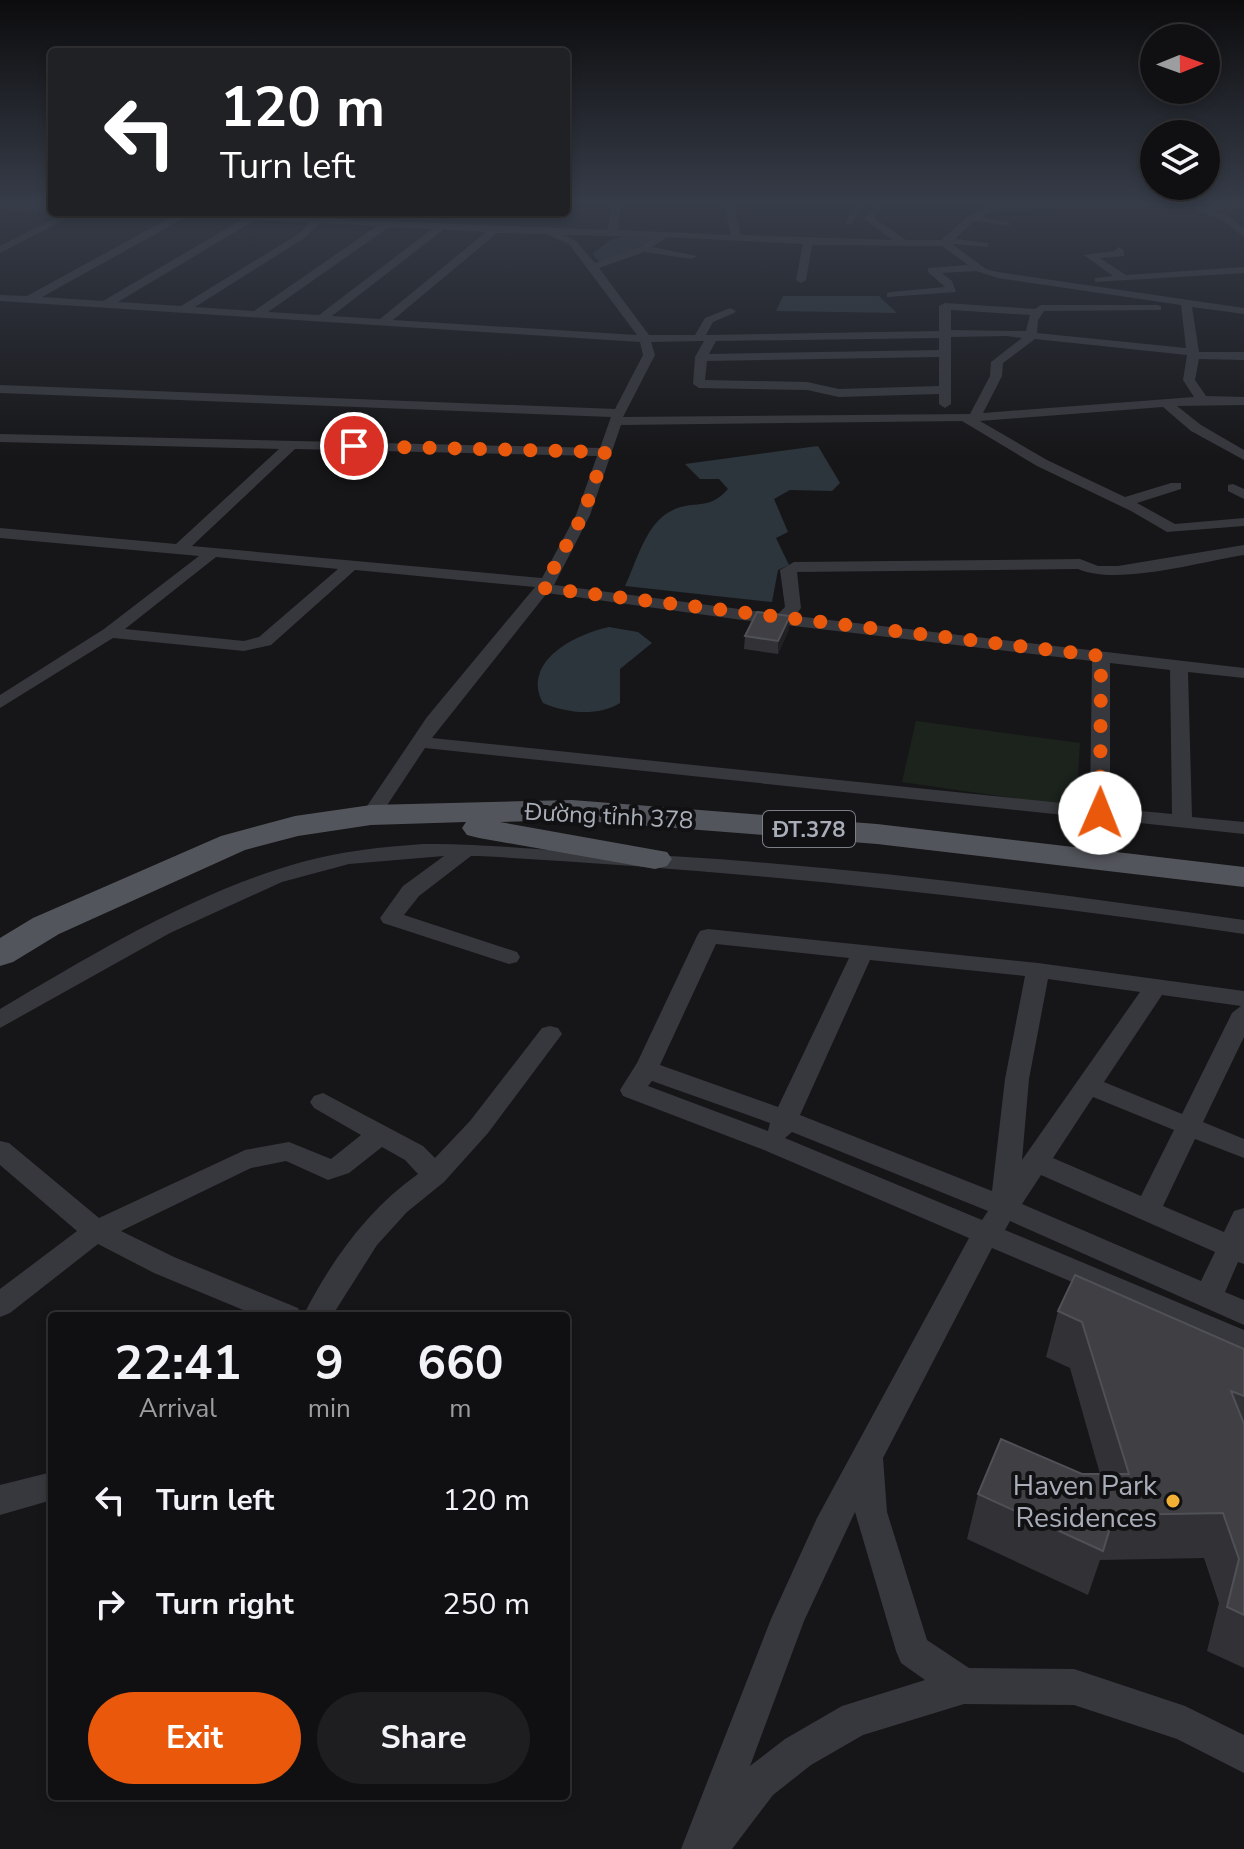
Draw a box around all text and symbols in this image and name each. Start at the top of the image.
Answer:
north arrow [1140,24,1220,104]
map controls [1140,24,1220,200]
text: 120 m [220,69,385,146]
icon: left [88,80,192,184]
button: layers [1140,120,1220,200]
text: Turn left [220,142,355,191]
pin [320,412,388,480]
icon: arrive [332,424,376,468]
position arrow [1058,771,1142,855]
street label: Đường tỉnh 378 [523,796,694,836]
road number: ĐT.378 [763,811,855,847]
text: 22:41 [114,1330,241,1396]
text: 9 [315,1330,344,1396]
text: 660 [417,1330,504,1396]
text: Arrival [139,1391,217,1426]
text: min [308,1391,351,1426]
text: m [449,1391,472,1426]
place label: Haven Park Residences [1013,1467,1158,1537]
icon: left [88,1478,132,1522]
text: Turn left [156,1480,274,1521]
text: 120 m [443,1480,530,1521]
marker: Haven Park Residences [1164,1492,1182,1510]
icon: right [88,1582,132,1626]
text: Turn right [156,1584,294,1625]
text: 250 m [443,1584,530,1625]
button: Exit [88,1692,301,1784]
button: Share [317,1692,530,1784]

